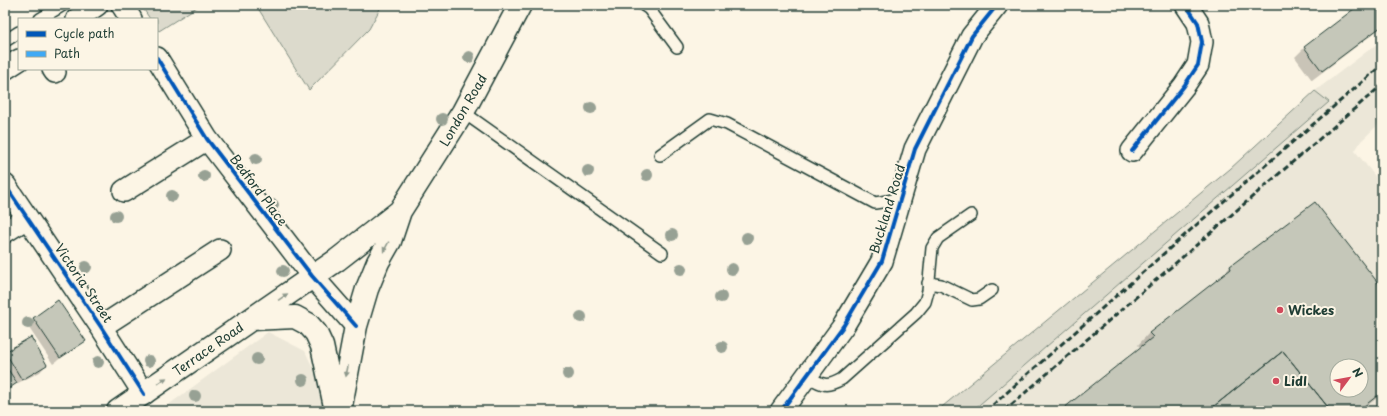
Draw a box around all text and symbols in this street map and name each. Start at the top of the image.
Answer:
legend [18,18,158,70]
text: Cycle path [54,24,115,42]
text: Path [54,44,80,62]
street label: London Road [434,70,491,149]
street label: Bedford Place [226,150,293,230]
street label: Buckland Road [864,162,909,256]
street label: Victoria Street [51,239,118,326]
one-way arrow [383,242,389,253]
one-way arrow [277,293,288,301]
place label: Wickes [1288,300,1334,319]
marker: Wickes [1275,305,1285,315]
street label: Terrace Road [168,317,247,380]
north arrow [1329,358,1369,398]
text: N [1348,364,1368,381]
one-way arrow [344,365,350,377]
place label: Lidl [1284,371,1307,390]
marker: Lidl [1271,376,1281,386]
one-way arrow [157,377,167,385]

